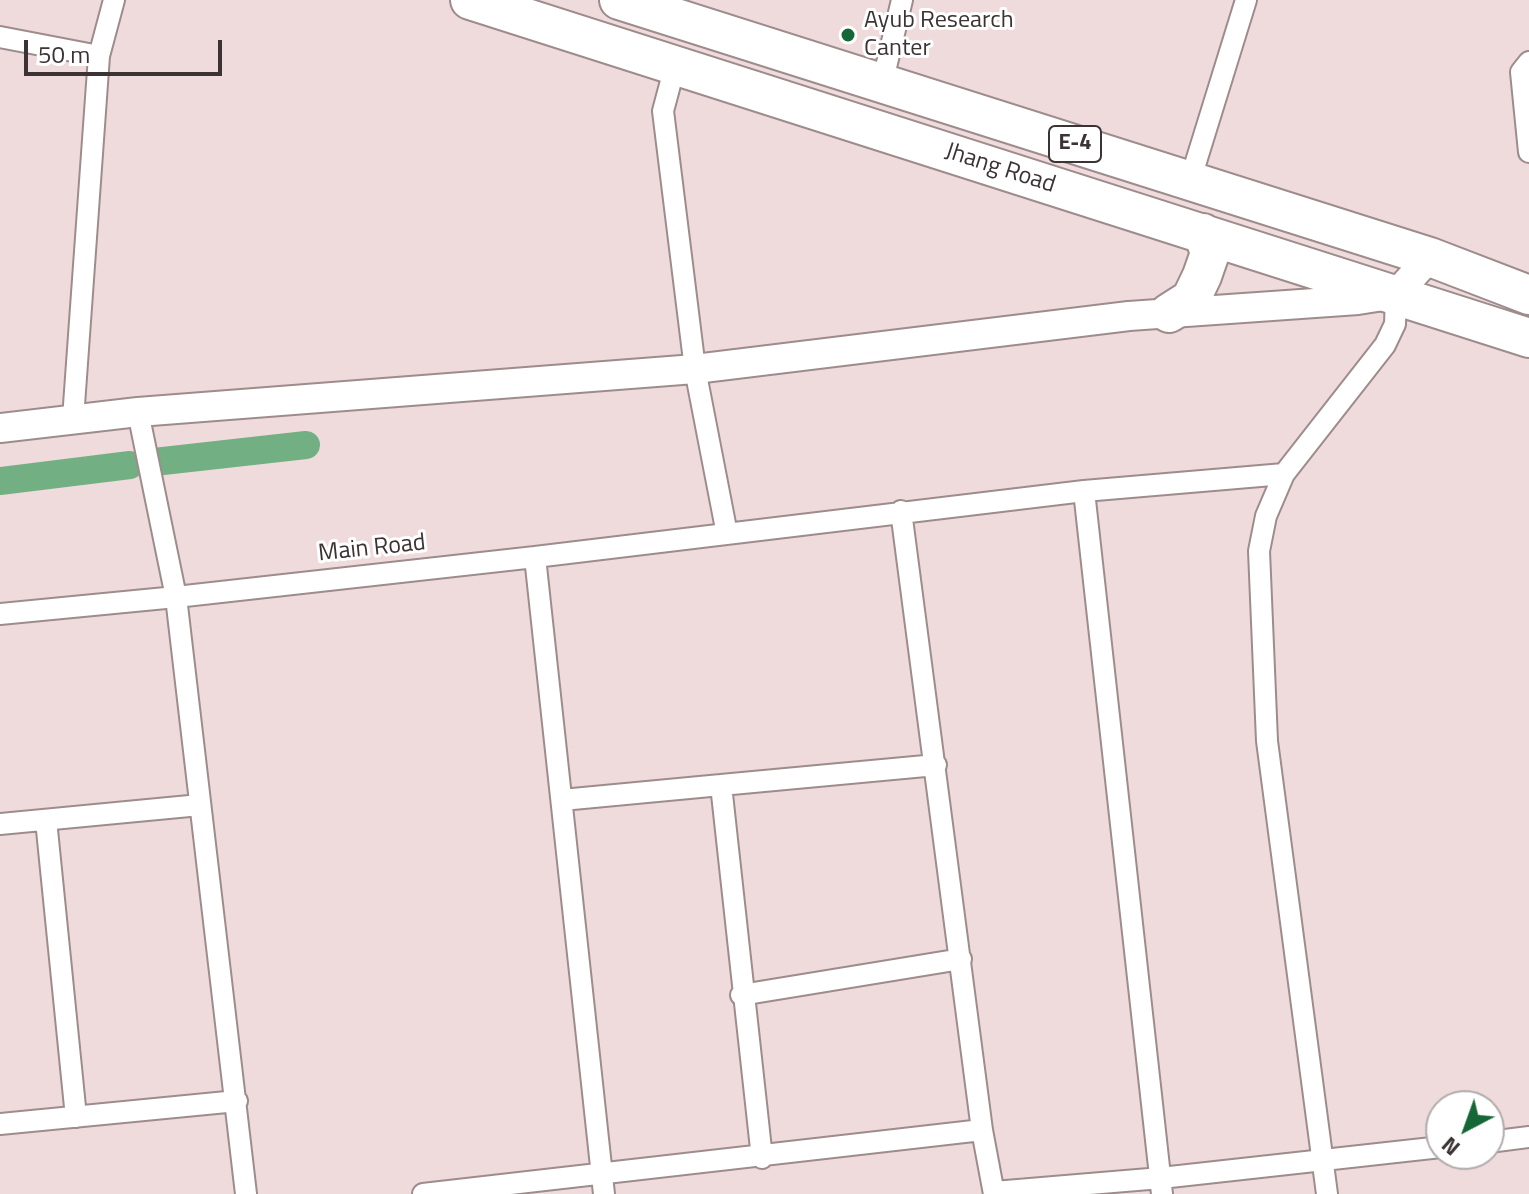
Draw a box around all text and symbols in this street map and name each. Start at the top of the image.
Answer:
place label: Ayub Research Canter [864,7,1014,63]
scale bar [28,24,226,74]
marker: Ayub Research Canter [839,26,857,44]
text: 50 m [38,36,90,72]
road number: E-4 [1049,126,1101,162]
street label: Jhang Road [941,138,1059,200]
street label: Main Road [317,529,427,569]
north arrow [1425,1090,1505,1170]
text: N [1434,1129,1467,1164]

